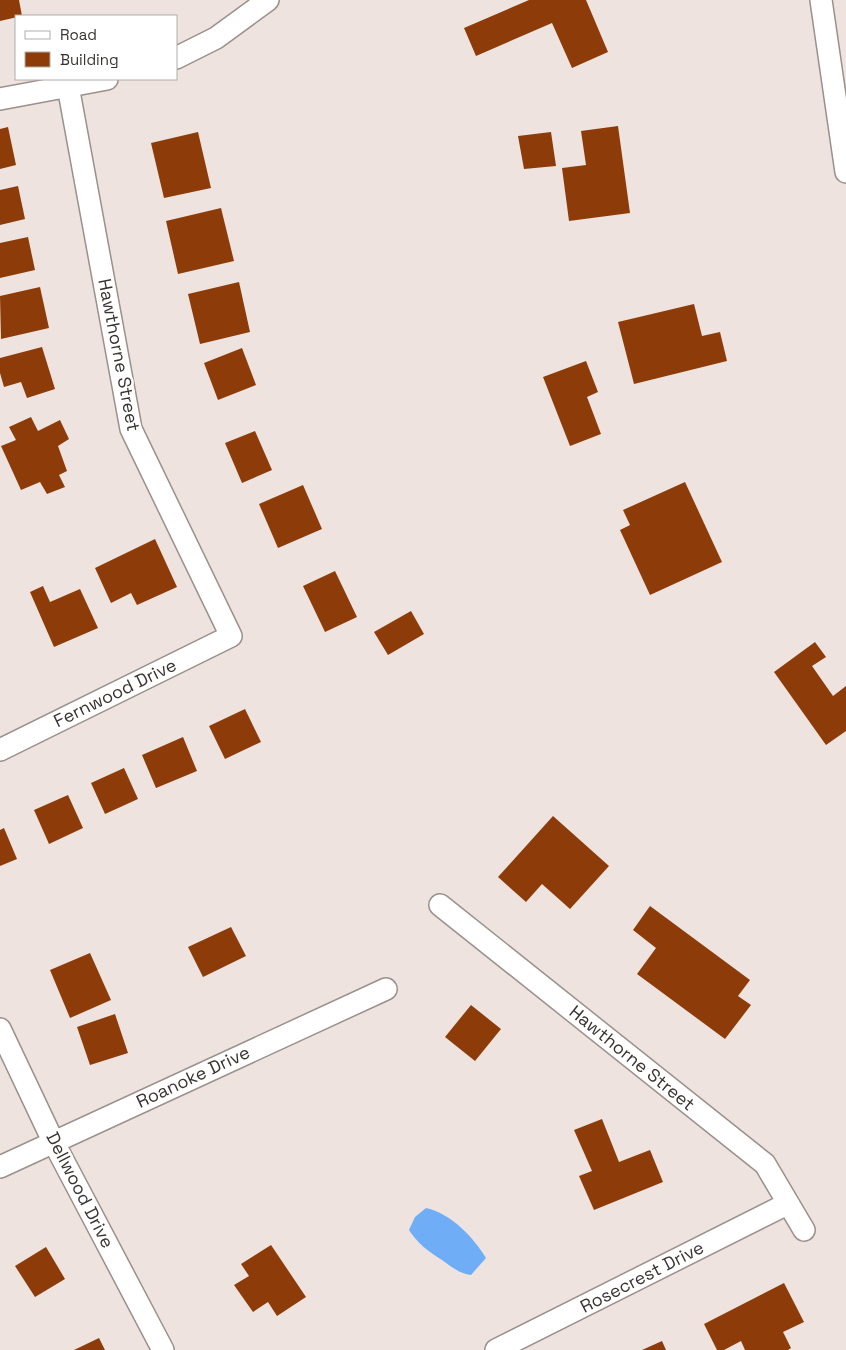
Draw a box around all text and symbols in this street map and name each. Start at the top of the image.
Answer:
legend [15,15,178,80]
text: Road [60,25,97,44]
text: Building [60,50,119,69]
street label: Hawthorne Street [93,277,146,433]
street label: Fernwood Drive [50,653,180,732]
street label: Hawthorne Street [565,1000,700,1115]
street label: Roanoke Drive [132,1040,253,1113]
street label: Dellwood Drive [41,1128,120,1252]
street label: Rosecrest Drive [576,1235,708,1318]

